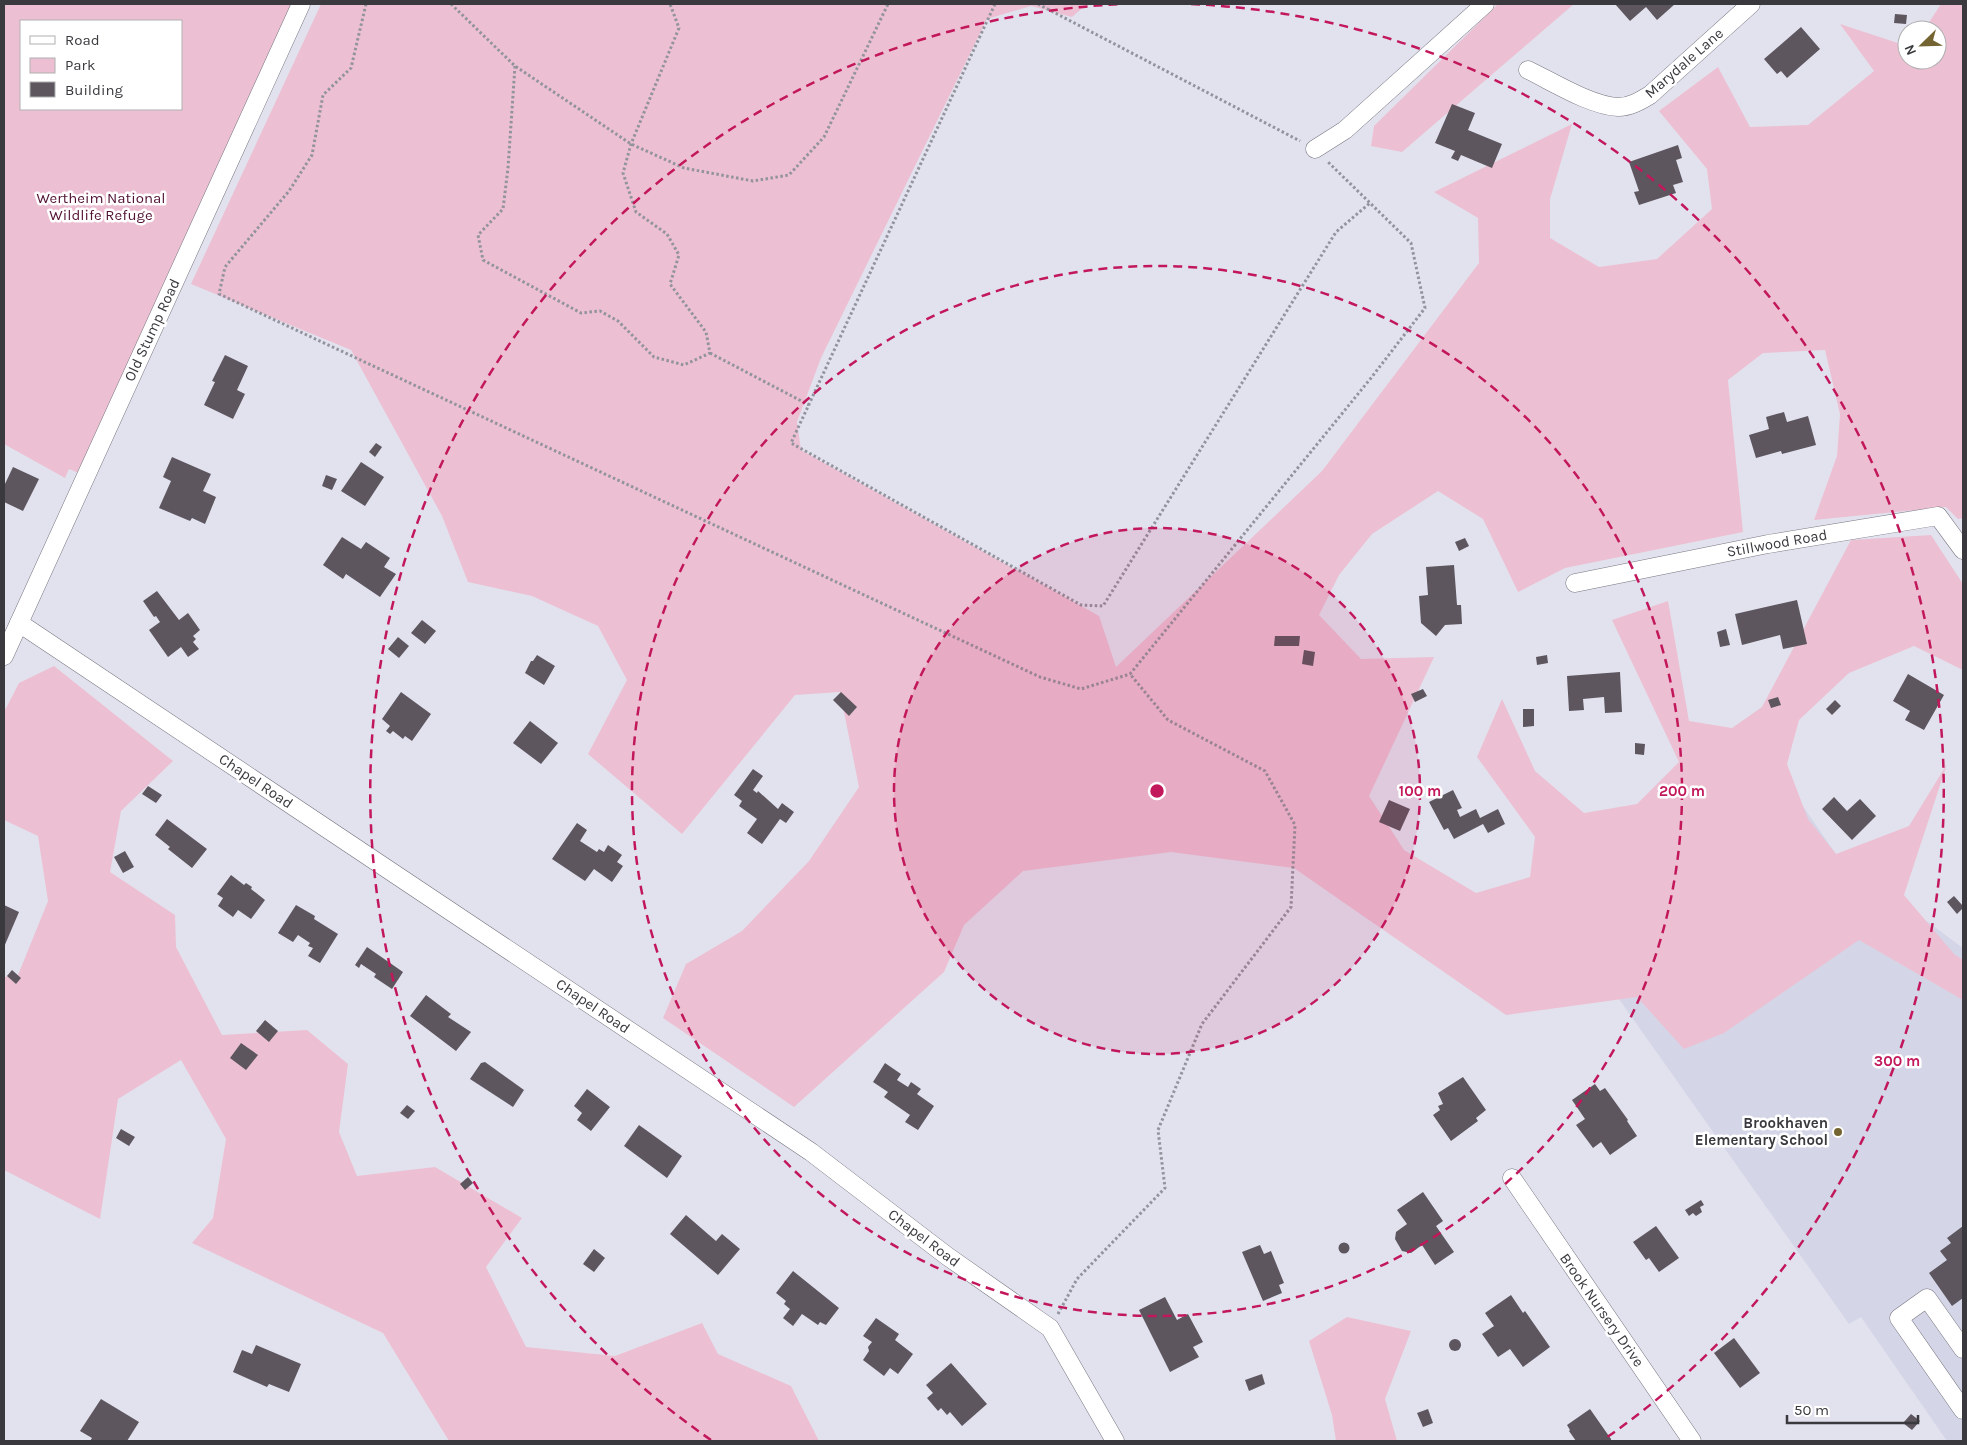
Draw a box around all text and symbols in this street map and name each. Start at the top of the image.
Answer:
legend [20,20,182,110]
north arrow [1897,20,1947,70]
street label: Marydale Lane [1641,24,1727,102]
text: Road [65,31,100,49]
text: N [1901,42,1920,58]
text: Park [65,56,95,74]
text: Building [65,81,123,99]
park label: Wertheim National Wildlife Refuge [37,189,165,224]
street label: Old Stump Road [120,276,184,384]
street label: Stillwood Road [1725,525,1829,561]
street label: Chapel Road [216,750,296,812]
centre of rings [1148,782,1166,800]
text: 100 m [1399,782,1441,800]
text: 200 m [1659,782,1705,800]
street label: Chapel Road [553,975,633,1037]
text: 300 m [1874,1052,1920,1070]
place label: Brookhaven Elementary School [1695,1114,1828,1149]
marker: Brookhaven Elementary School [1832,1126,1844,1138]
street label: Chapel Road [885,1205,963,1271]
street label: Brook Nursery Drive [1556,1250,1648,1370]
scale bar [1787,1392,1918,1424]
text: 50 m [1794,1401,1829,1419]

